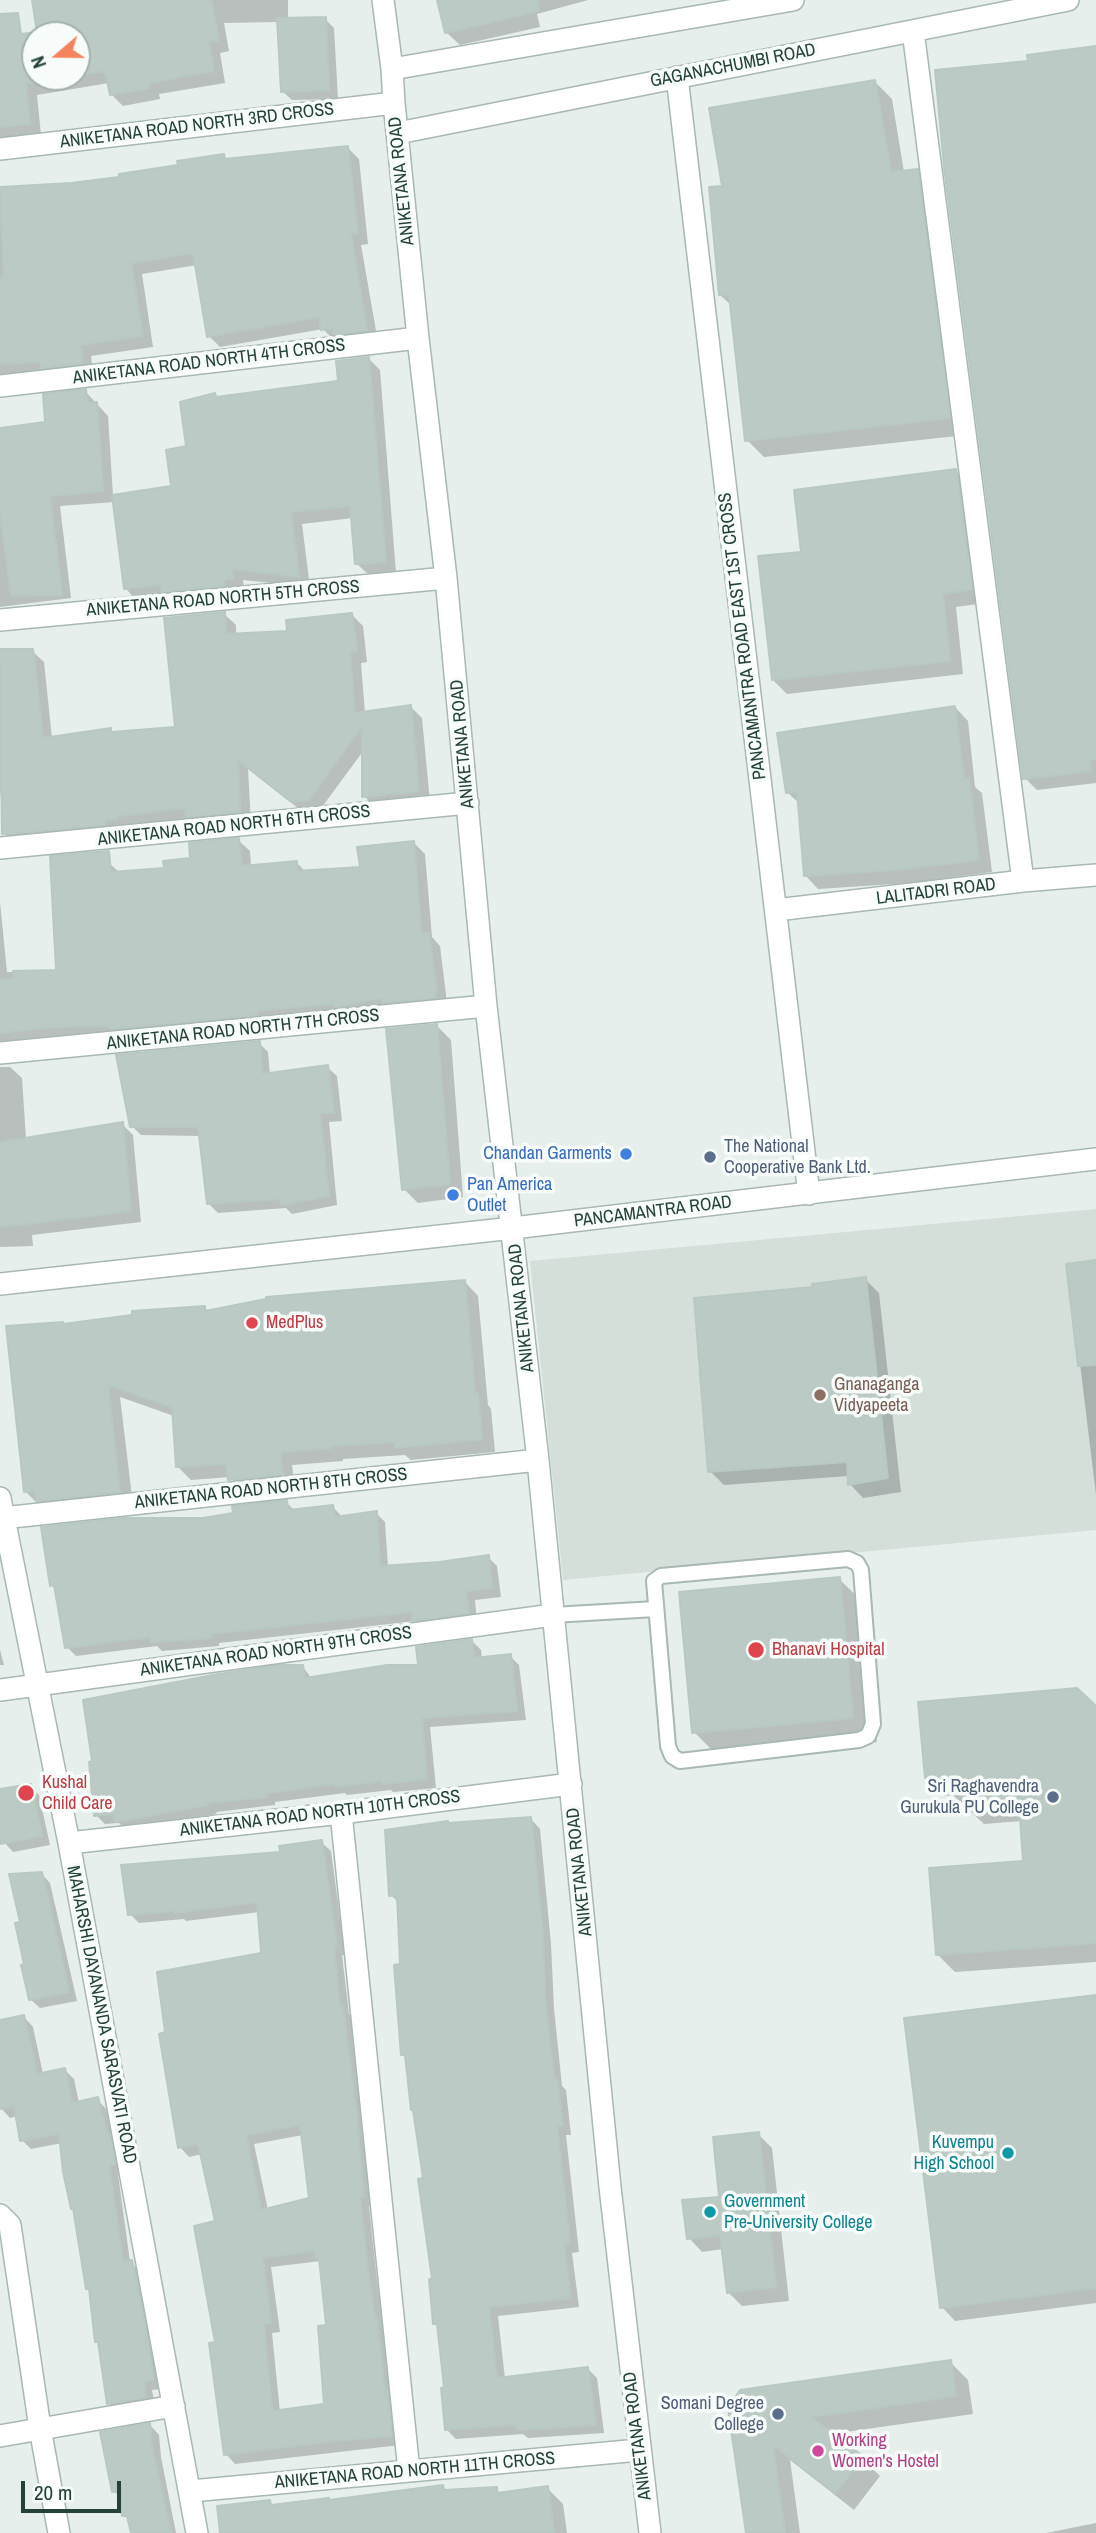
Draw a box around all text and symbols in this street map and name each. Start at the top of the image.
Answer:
north arrow [21,21,91,91]
street label: GAGANACHUMBI ROAD [648,39,818,93]
text: N [24,53,52,72]
street label: ANIKETANA ROAD NORTH 3RD CROSS [59,98,335,154]
street label: ANIKETANA ROAD [384,116,420,246]
street label: ANIKETANA ROAD NORTH 4TH CROSS [72,335,346,389]
street label: PANCAMANTRA ROAD EAST 1ST CROSS [715,491,771,781]
street label: ANIKETANA ROAD NORTH 5TH CROSS [85,576,361,622]
street label: ANIKETANA ROAD [447,679,479,809]
street label: ANIKETANA ROAD NORTH 6TH CROSS [97,801,371,851]
street label: LALITADRI ROAD [875,874,997,910]
street label: ANIKETANA ROAD NORTH 7TH CROSS [106,1005,380,1055]
place label: The National Cooperative Bank Ltd. [724,1136,871,1178]
place label: Chandan Garments [483,1143,612,1165]
marker: Chandan Garments [618,1146,634,1162]
marker: The National Cooperative Bank Ltd. [702,1149,718,1165]
place label: Pan America Outlet [467,1174,552,1216]
marker: Pan America Outlet [445,1187,461,1203]
street label: PANCAMANTRA ROAD [573,1192,733,1232]
street label: ANIKETANA ROAD [504,1243,540,1373]
place label: MedPlus [266,1312,323,1334]
marker: MedPlus [244,1315,260,1331]
place label: Gnanaganga Vidyapeeta [834,1374,919,1416]
marker: Gnanaganga Vidyapeeta [812,1387,828,1403]
street label: ANIKETANA ROAD NORTH 8TH CROSS [134,1464,408,1514]
street label: ANIKETANA ROAD NORTH 9TH CROSS [139,1622,413,1682]
place label: Bhanavi Hospital [772,1639,884,1661]
marker: Bhanavi Hospital [746,1640,766,1660]
place label: Kushal Child Care [42,1772,113,1814]
place label: Sri Raghavendra Gurukula PU College [900,1776,1039,1818]
marker: Kushal Child Care [16,1783,36,1803]
street label: ANIKETANA ROAD NORTH 10TH CROSS [179,1786,461,1842]
marker: Sri Raghavendra Gurukula PU College [1045,1789,1061,1805]
street label: ANIKETANA ROAD [562,1807,598,1937]
street label: MAHARSHI DAYANANDA SARASVATI ROAD [61,1864,141,2166]
place label: Kuvempu High School [914,2132,994,2174]
marker: Kuvempu High School [1000,2145,1016,2161]
place label: Government Pre-University College [724,2191,872,2234]
marker: Government Pre-University College [702,2204,718,2220]
street label: ANIKETANA ROAD [619,2371,657,2501]
place label: Somani Degree College [661,2393,764,2436]
marker: Somani Degree College [770,2406,786,2422]
place label: Working Women's Hostel [832,2430,939,2472]
marker: Working Women's Hostel [810,2443,826,2459]
street label: ANIKETANA ROAD NORTH 11TH CROSS [274,2448,556,2494]
scale bar [24,2466,124,2510]
text: 20 m [34,2478,72,2507]

